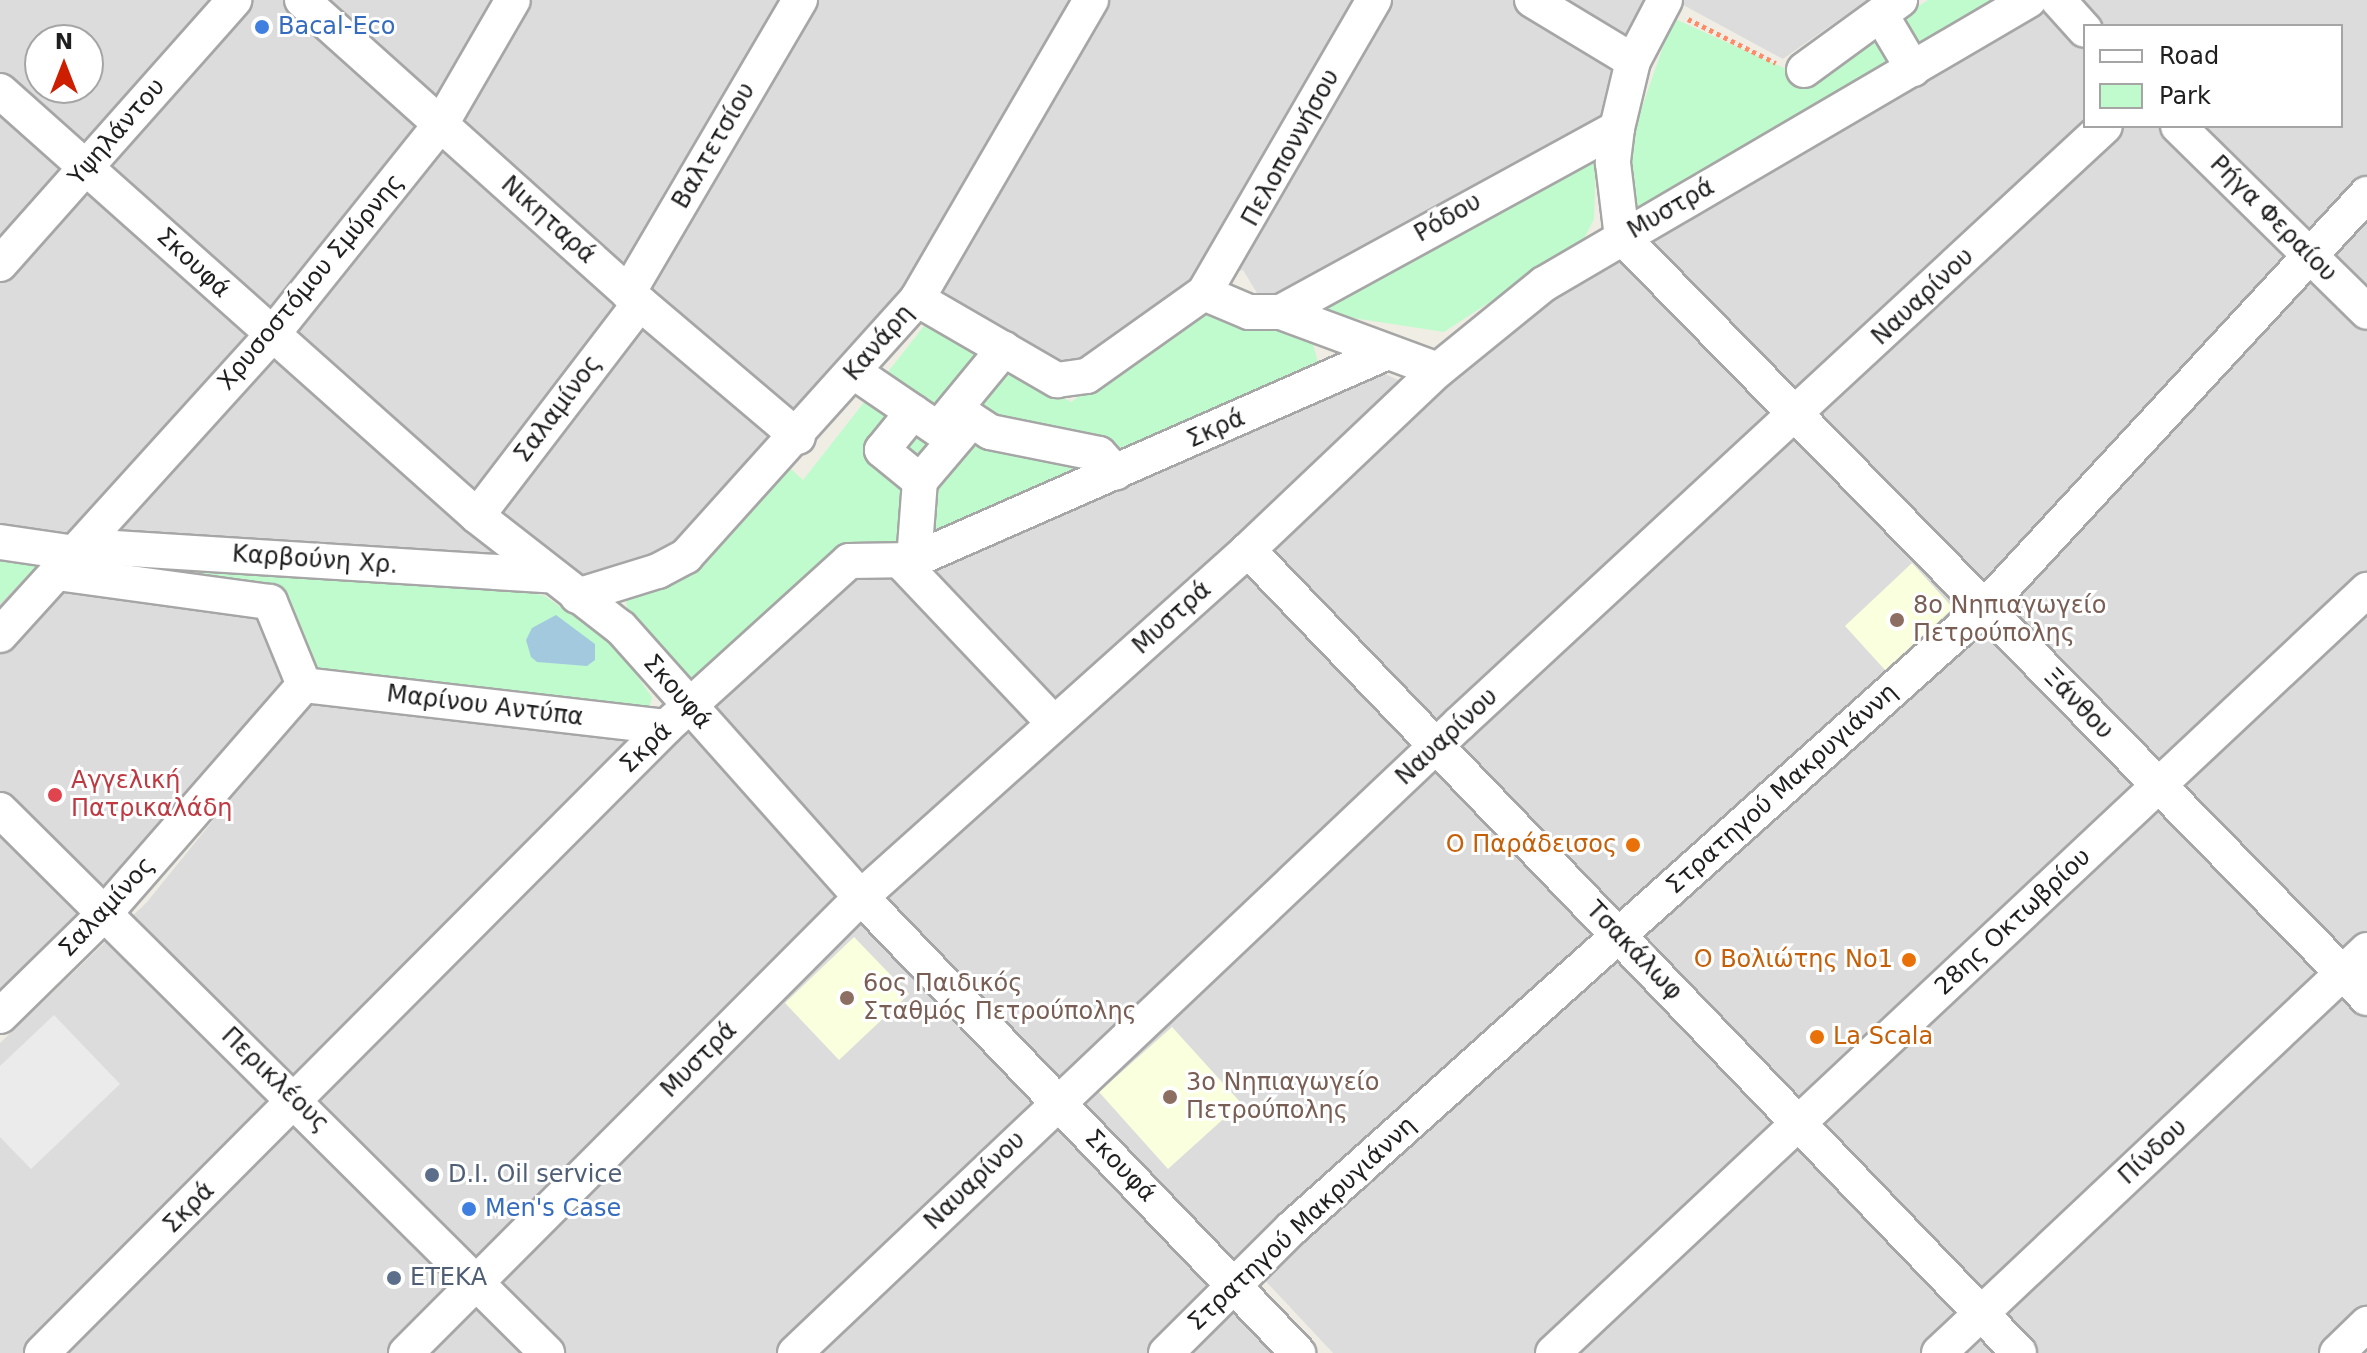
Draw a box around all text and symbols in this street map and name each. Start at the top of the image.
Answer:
place label: Bacal-Eco [278,13,395,41]
marker: Bacal-Eco [253,18,271,36]
north arrow [24,24,104,104]
legend [2083,24,2343,128]
text: N [55,29,73,54]
text: Road [2159,42,2219,70]
street label: Πελοποννήσου [1236,65,1346,231]
street label: Υψηλάντου [63,73,171,191]
street label: Βαλτετσίου [666,78,762,214]
text: Park [2159,82,2211,110]
street label: Ρήγα Φεραίου [2204,150,2342,288]
street label: Χρυσοστόμου Σμύρνης [212,168,410,396]
street label: Νικηταρά [495,170,601,270]
street label: Μυστρά [1623,173,1719,245]
street label: Ρόδου [1409,187,1487,249]
street label: Σκουφά [150,222,236,304]
street label: Ναυαρίνου [1866,243,1980,351]
street label: Κανάρη [838,299,920,387]
street label: Σαλαμίνος [508,350,608,468]
street label: Σκρά [1183,404,1249,454]
street label: Καρβούνη Χρ. [231,540,399,580]
street label: Μυστρά [1127,575,1217,661]
place label: 8ο Νηπιαγωγείο Πετρούπολης [1913,592,2106,648]
marker: 8ο Νηπιαγωγείο Πετρούπολης [1888,611,1906,629]
street label: Σκουφά [637,649,717,735]
street label: Ξάνθου [2037,662,2119,746]
street label: Στρατηγού Μακρυγιάννη [1661,678,1903,900]
street label: Μαρίνου Αντύπα [385,680,585,732]
street label: Ναυαρίνου [1390,683,1504,791]
street label: Σκρά [614,717,678,779]
place label: Αγγελική Πατρικαλάδη [71,767,233,823]
marker: Αγγελική Πατρικαλάδη [46,786,64,804]
place label: Ο Παράδεισος [1446,831,1617,859]
marker: Ο Παράδεισος [1624,836,1642,854]
street label: 28ης Οκτωβρίου [1929,842,2097,1002]
street label: Σαλαμίνος [53,851,161,963]
street label: Τσακάλωφ [1580,896,1688,1006]
place label: Ο Βολιώτης Νο1 [1694,946,1893,974]
marker: Ο Βολιώτης Νο1 [1900,951,1918,969]
place label: 6ος Παιδικός Σταθμός Πετρούπολης [863,970,1137,1026]
marker: 6ος Παιδικός Σταθμός Πετρούπολης [838,989,856,1007]
street label: Μυστρά [655,1016,743,1104]
street label: Περικλέους [215,1022,335,1138]
place label: La Scala [1833,1023,1933,1051]
marker: La Scala [1808,1028,1826,1046]
place label: 3ο Νηπιαγωγείο Πετρούπολης [1186,1069,1379,1125]
marker: 3ο Νηπιαγωγείο Πετρούπολης [1161,1088,1179,1106]
street label: Στρατηγού Μακρυγιάννη [1182,1111,1422,1337]
street label: Πίνδου [2113,1113,2193,1191]
street label: Σκουφά [1079,1124,1161,1208]
street label: Ναυαρίνου [919,1126,1031,1236]
place label: D.I. Oil service [448,1161,622,1189]
marker: D.I. Oil service [423,1166,441,1184]
street label: Σκρά [157,1176,221,1240]
place label: Men's Case [485,1195,621,1223]
marker: Men's Case [460,1200,478,1218]
place label: ΕΤΕΚΑ [410,1264,487,1292]
marker: ΕΤΕΚΑ [385,1269,403,1287]

